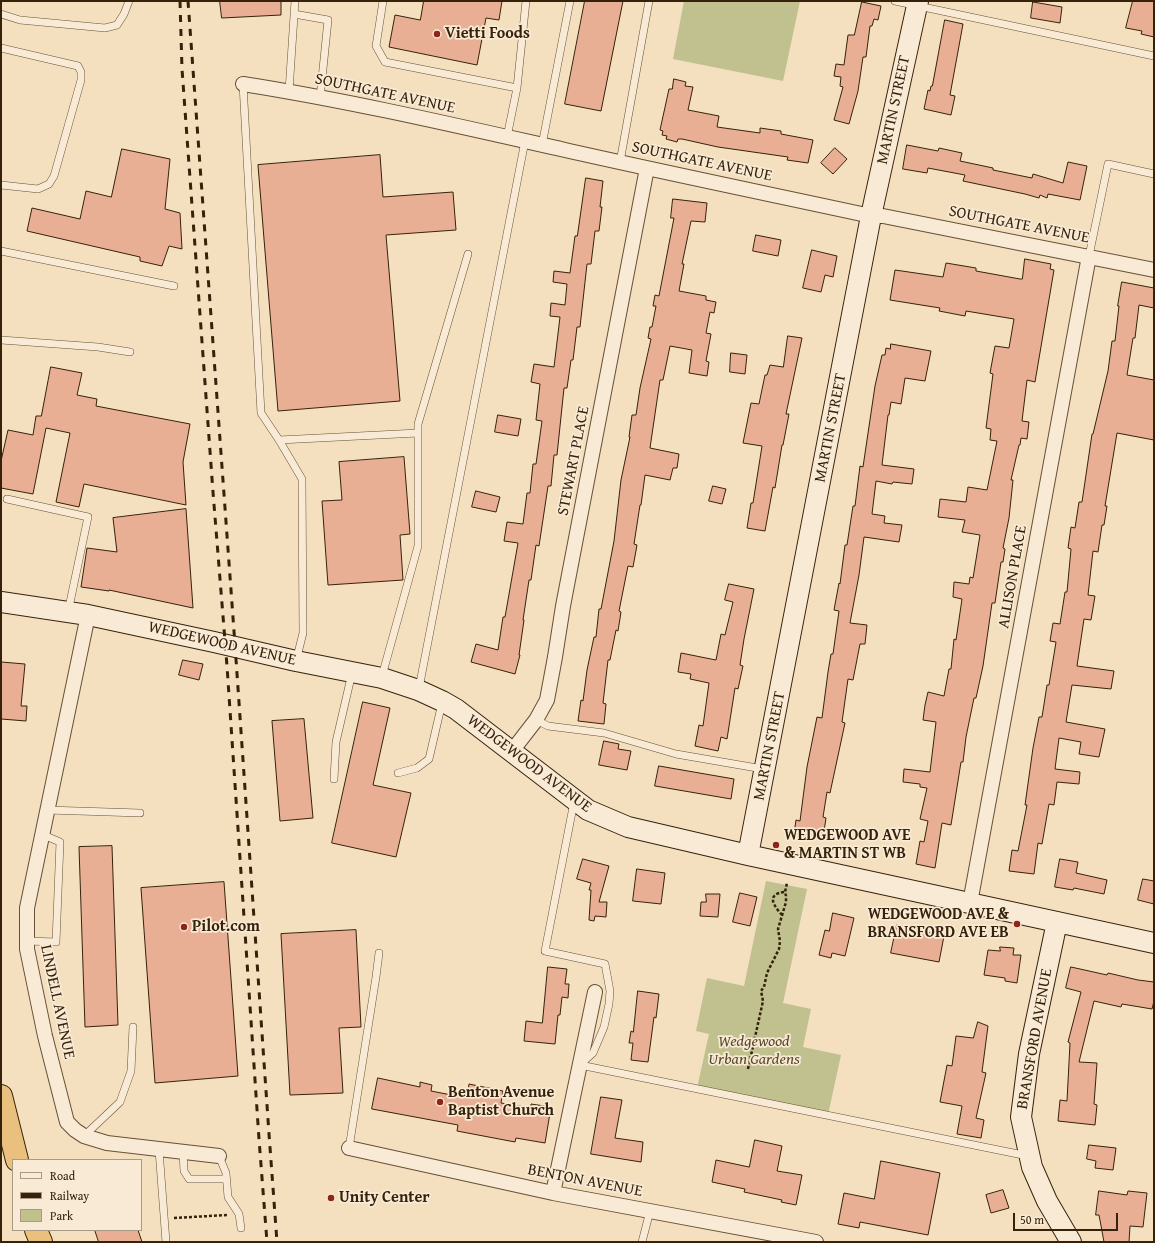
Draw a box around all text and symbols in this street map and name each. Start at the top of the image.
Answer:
place label: Vietti Foods [445,24,530,44]
marker: Vietti Foods [432,29,442,39]
street label: MARTIN STREET [873,54,915,166]
street label: SOUTHGATE AVENUE [313,70,457,118]
street label: SOUTHGATE AVENUE [630,138,774,186]
street label: SOUTHGATE AVENUE [947,202,1091,248]
street label: MARTIN STREET [811,372,851,484]
street label: STEWART PLACE [554,405,594,517]
street label: ALLISON PLACE [994,524,1032,630]
street label: WEDGEWOOD AVENUE [146,618,298,670]
street label: MARTIN STREET [750,690,790,802]
street label: WEDGEWOOD AVENUE [463,711,595,817]
place label: WEDGEWOOD AVE & MARTIN ST WB [784,826,910,864]
marker: WEDGEWOOD AVE & MARTIN ST WB [771,840,781,850]
place label: WEDGEWOOD AVE & BRANSFORD AVE EB [867,905,1009,943]
place label: Pilot.com [192,917,260,937]
marker: WEDGEWOOD AVE & BRANSFORD AVE EB [1012,919,1022,929]
marker: Pilot.com [179,922,189,932]
street label: LINDELL AVENUE [36,943,78,1061]
street label: BRANSFORD AVENUE [1013,967,1057,1111]
park label: Wedgewood Urban Gardens [708,1032,800,1070]
place label: Benton Avenue Baptist Church [448,1083,554,1121]
marker: Benton Avenue Baptist Church [435,1097,445,1107]
legend [12,1159,142,1231]
street label: BENTON AVENUE [526,1160,644,1202]
text: Road [50,1167,75,1184]
text: Railway [50,1187,89,1204]
place label: Unity Center [339,1188,430,1208]
marker: Unity Center [326,1193,336,1203]
scale bar [1015,1205,1120,1231]
text: Park [50,1207,73,1224]
text: 50 m [1020,1211,1044,1228]

